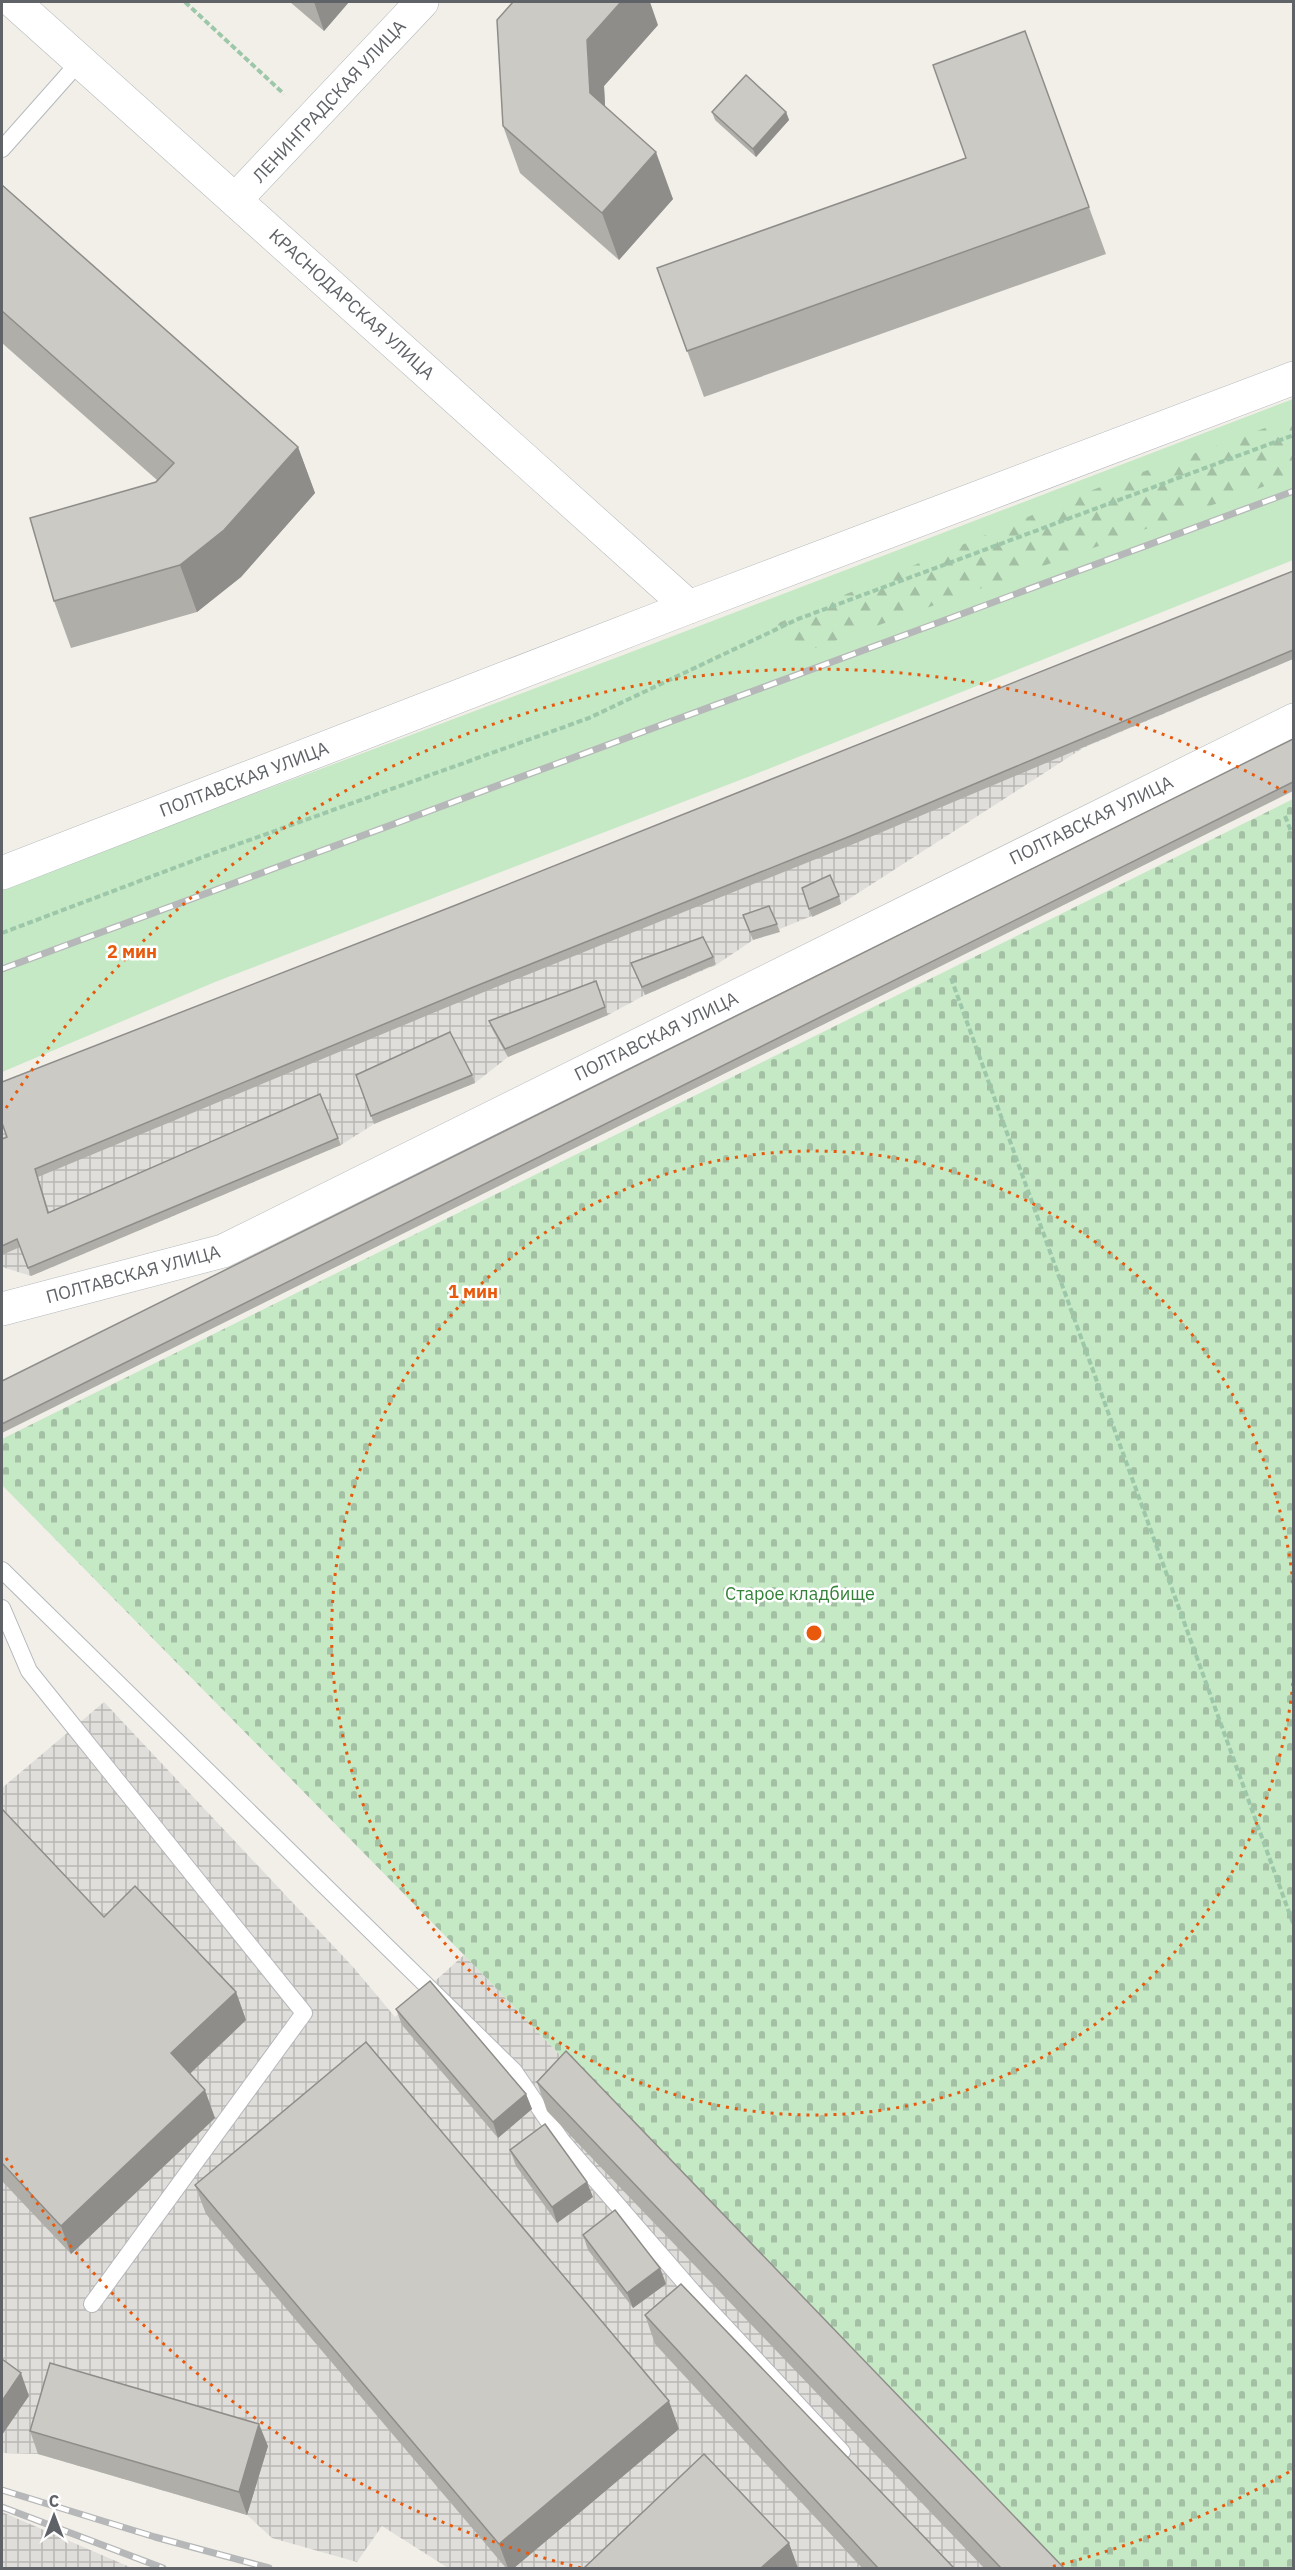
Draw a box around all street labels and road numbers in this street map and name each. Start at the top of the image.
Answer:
street label: ЛЕНИНГРАДСКАЯ УЛИЦА [247,14,411,187]
street label: КРАСНОДАРСКАЯ УЛИЦА [264,224,440,385]
street label: ПОЛТАВСКАЯ УЛИЦА [156,736,332,822]
street label: ПОЛТАВСКАЯ УЛИЦА [1005,770,1177,870]
street label: ПОЛТАВСКАЯ УЛИЦА [570,986,742,1086]
street label: ПОЛТАВСКАЯ УЛИЦА [43,1240,223,1308]

